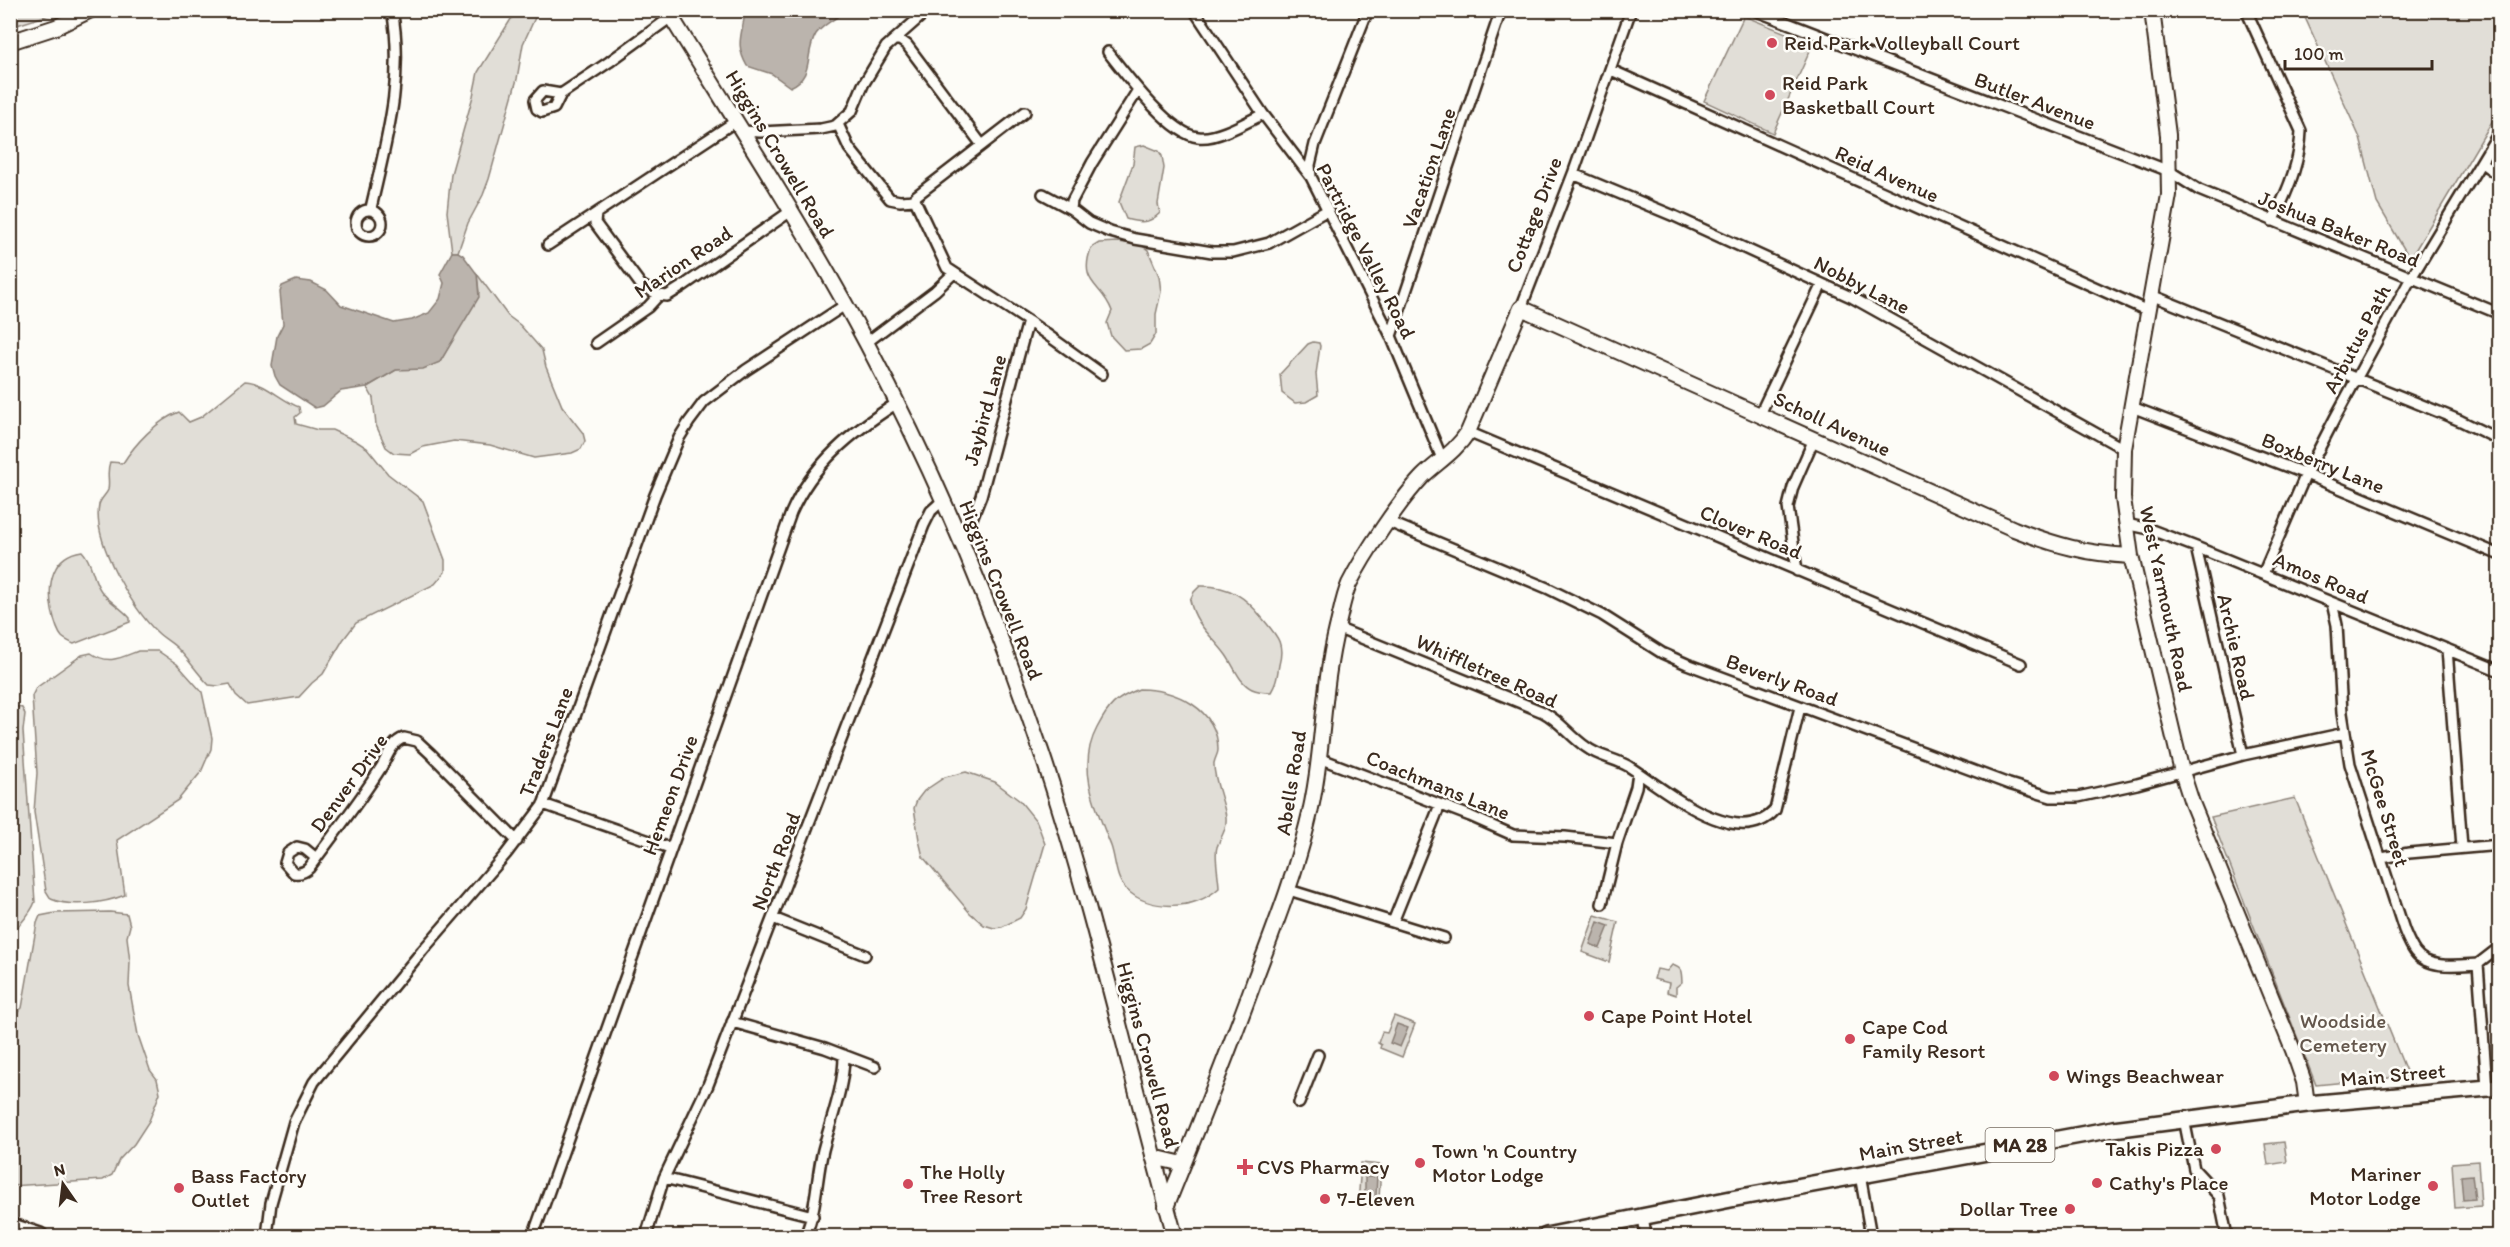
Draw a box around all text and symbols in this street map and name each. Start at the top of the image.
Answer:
place label: Reid Park Volleyball Court [1784,30,2020,55]
scale bar [2285,33,2432,71]
marker: Reid Park Volleyball Court [1765,36,1779,50]
text: 100 m [2294,43,2344,65]
street label: Higgins Crowell Road [720,65,841,243]
street label: Butler Avenue [1971,66,2099,135]
place label: Reid Park Basketball Court [1782,70,1935,119]
marker: Reid Park Basketball Court [1763,88,1777,102]
street label: Vacation Lane [1396,104,1461,232]
street label: Reid Avenue [1831,140,1943,208]
street label: Cottage Drive [1500,153,1567,276]
street label: Partridge Valley Road [1311,159,1422,343]
street label: Joshua Baker Road [2255,185,2424,272]
street label: Marion Road [629,219,737,303]
street label: Nobby Lane [1810,250,1914,319]
street label: Arbutus Path [2317,280,2396,397]
street label: Jaybird Lane [958,352,1011,468]
street label: Scholl Avenue [1770,385,1895,462]
street label: Boxberry Lane [2258,427,2388,499]
street label: Higgins Crowell Road [954,496,1049,684]
street label: Clover Road [1696,499,1807,564]
street label: West Yarmouth Road [2135,504,2198,694]
street label: Amos Road [2270,546,2373,609]
street label: Archie Road [2212,591,2261,703]
street label: Whiffletree Road [1412,628,1562,713]
street label: Beverly Road [1723,648,1842,711]
street label: Traders Lane [513,683,578,800]
street label: Denver Drive [304,728,393,837]
street label: Abells Road [1270,729,1311,837]
street label: Hemeon Drive [636,731,703,858]
street label: Coachmans Lane [1363,744,1514,825]
street label: McGee Street [2356,746,2415,870]
street label: North Road [745,808,806,913]
street label: Higgins Crowell Road [1112,959,1185,1151]
place label: Cape Point Hotel [1601,1003,1752,1028]
park label: Woodside Cemetery [2299,1008,2387,1057]
marker: Cape Point Hotel [1582,1009,1596,1023]
place label: Cape Cod Family Resort [1862,1014,1985,1063]
marker: Cape Cod Family Resort [1843,1032,1857,1046]
street label: Main Street [2339,1057,2447,1092]
place label: Wings Beachwear [2066,1063,2224,1088]
marker: Wings Beachwear [2047,1069,2061,1083]
street label: Main Street [1857,1123,1965,1166]
road number: MA 28 [1986,1128,2054,1162]
place label: Takis Pizza [2105,1136,2204,1161]
place label: Town 'n Country Motor Lodge [1432,1138,1577,1187]
marker: Takis Pizza [2209,1142,2223,1156]
north arrow [33,1154,93,1214]
place label: CVS Pharmacy [1257,1154,1389,1179]
marker: Town 'n Country Motor Lodge [1413,1156,1427,1170]
text: N [52,1159,67,1180]
place label: The Holly Tree Resort [920,1159,1023,1208]
marker: CVS Pharmacy [1238,1160,1252,1174]
place label: Mariner Motor Lodge [2309,1161,2422,1210]
place label: Bass Factory Outlet [191,1163,306,1212]
place label: Cathy's Place [2109,1170,2229,1195]
marker: Cathy's Place [2090,1176,2104,1190]
marker: The Holly Tree Resort [901,1177,915,1191]
marker: Mariner Motor Lodge [2426,1179,2440,1193]
marker: Bass Factory Outlet [172,1181,186,1195]
place label: 7-Eleven [1337,1186,1415,1211]
marker: 7-Eleven [1318,1192,1332,1206]
place label: Dollar Tree [1959,1196,2058,1221]
marker: Dollar Tree [2063,1202,2077,1216]

